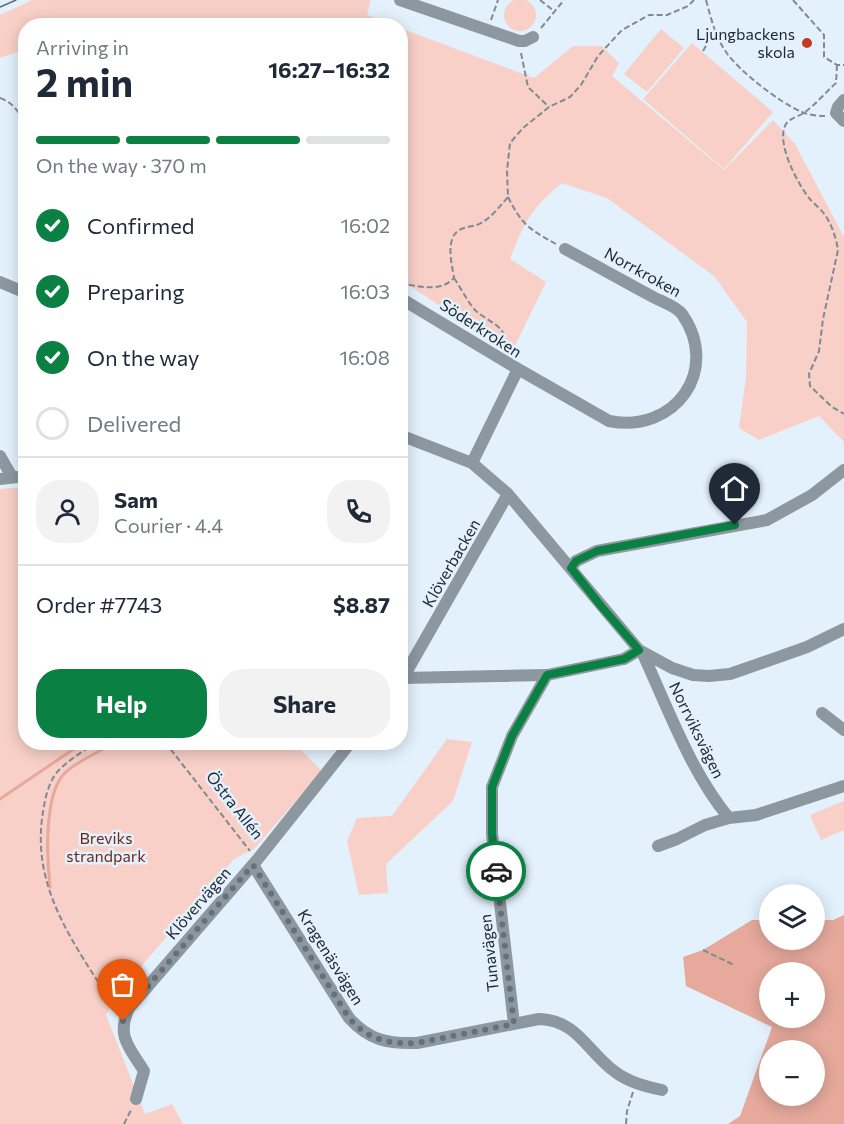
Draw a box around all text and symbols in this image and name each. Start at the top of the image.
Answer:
place label: Ljungbackens skola [696,24,795,61]
text: Arriving in [36,35,129,59]
marker: Ljungbackens skola [800,36,814,50]
text: 16:27–16:32 [268,56,390,83]
text: 2 min [36,57,133,105]
text: On the way · 370 m [36,153,207,177]
icon: check [36,209,69,242]
text: Confirmed [87,212,194,239]
text: 16:02 [341,213,390,237]
street label: Norrkroken [602,243,685,300]
icon: check [36,275,69,308]
text: Preparing [87,278,184,305]
text: 16:03 [340,279,390,303]
street label: Söderkroken [437,294,526,361]
icon: check [36,341,69,374]
text: On the way [87,344,199,371]
text: 16:08 [339,345,390,369]
text: Delivered [87,410,181,437]
pin [709,463,760,525]
icon: home [718,472,751,505]
button: person [36,480,99,543]
button: phone [327,480,390,543]
text: Sam [114,486,158,513]
text: Courier · 4.4 [114,513,223,537]
street label: Klöverbacken [418,515,483,610]
text: Order #7743 [36,591,162,618]
text: $8.87 [333,591,390,618]
button: Help [36,669,207,738]
button: Share [219,669,390,738]
street label: Norrviksvägen [666,678,729,781]
street label: Östra Allén [203,767,268,843]
park label: Breviks strandpark [66,828,146,865]
courier [466,841,526,901]
icon: car [480,855,513,888]
street label: Klövervägen [161,863,234,943]
map controls [759,884,825,1106]
button: layers [759,884,825,950]
street label: Kragenäsvägen [294,905,368,1008]
street label: Tunavägen [475,913,502,993]
pin [97,959,148,1021]
button: + [759,962,825,1028]
icon: bag [106,968,139,1001]
button: − [759,1040,825,1106]

